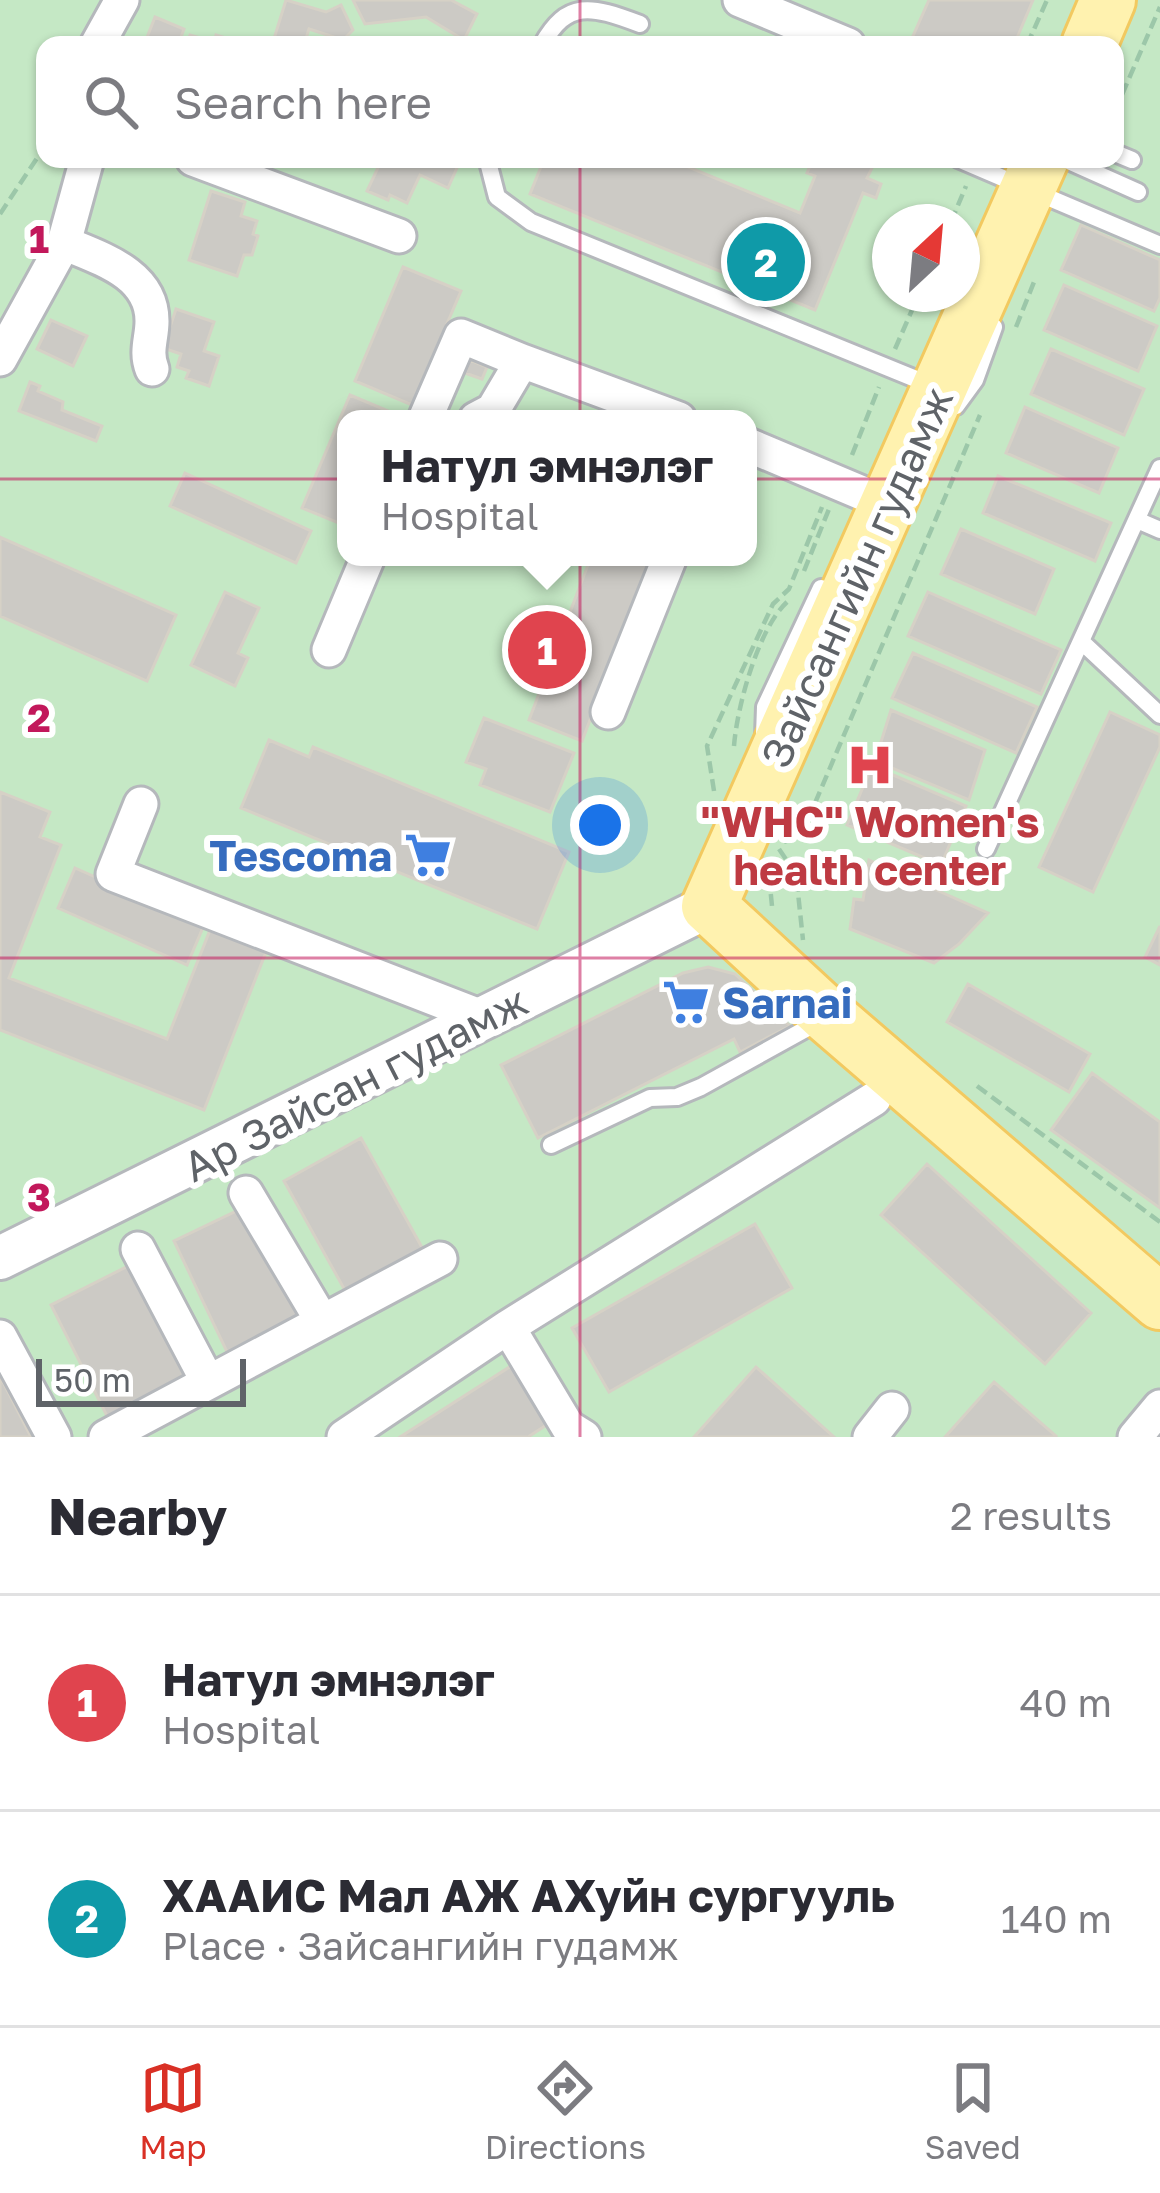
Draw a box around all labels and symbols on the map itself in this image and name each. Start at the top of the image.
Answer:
north arrow [872,204,980,312]
text: 1 [29,215,49,262]
pin: 2 [727,217,805,307]
street label: Зайсангийн гудамж [750,379,962,775]
pin: 1 [508,605,586,695]
text: 2 [27,694,51,741]
hospital icon: "WHC" Women's health center [845,740,895,790]
your location [570,795,630,855]
place label: "WHC" Women's health center [701,796,1039,894]
place label: Tescoma [209,830,392,880]
supermarket icon: Tescoma [403,830,453,880]
street label: Ар Зайсан гудамж [175,975,535,1191]
supermarket icon: Sarnai [661,977,711,1027]
place label: Sarnai [722,977,852,1027]
text: 3 [27,1173,51,1220]
scale bar [36,1353,246,1406]

